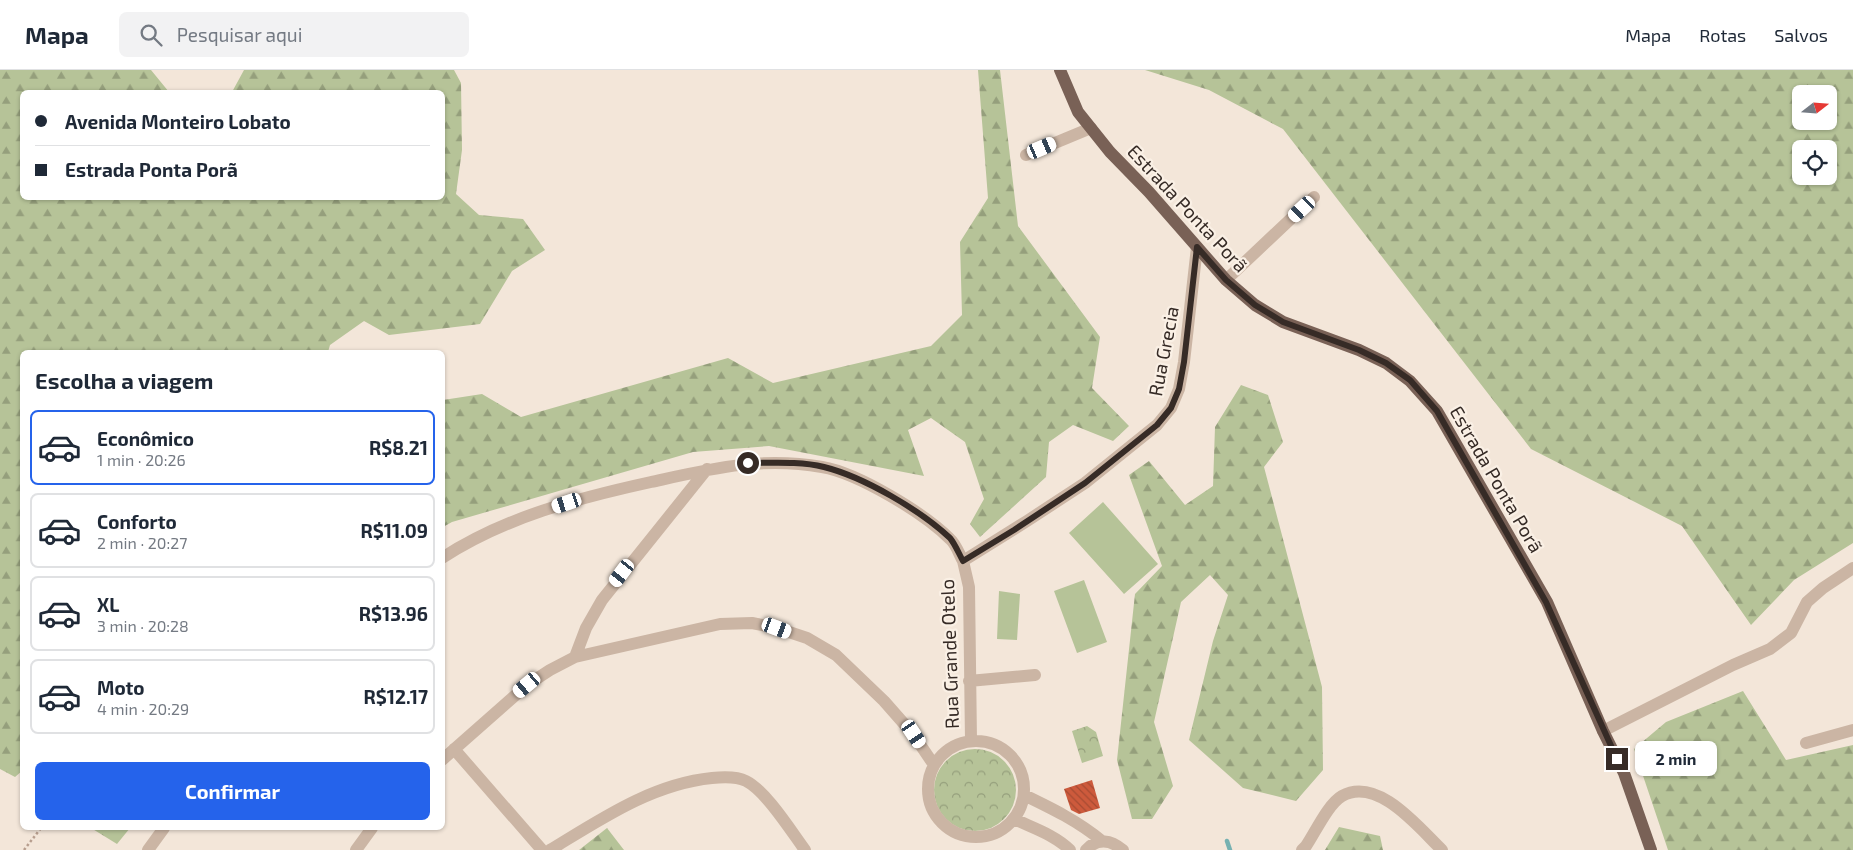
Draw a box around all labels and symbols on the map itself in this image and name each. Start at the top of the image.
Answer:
north arrow [1792,85,1838,130]
car [1025,135,1058,161]
street label: Estrada Ponta Porã [1123,139,1253,277]
car [1285,193,1318,225]
street label: Rua Grecia [1143,304,1183,398]
street label: Estrada Ponta Porã [1446,401,1548,557]
route start [737,452,759,474]
car [550,491,583,515]
car [606,557,637,589]
street label: Rua Grande Otelo [935,579,963,729]
car [760,616,793,640]
car [510,670,543,700]
car [899,717,928,751]
callout: 2 min [1634,742,1717,776]
route end [1606,748,1628,770]

